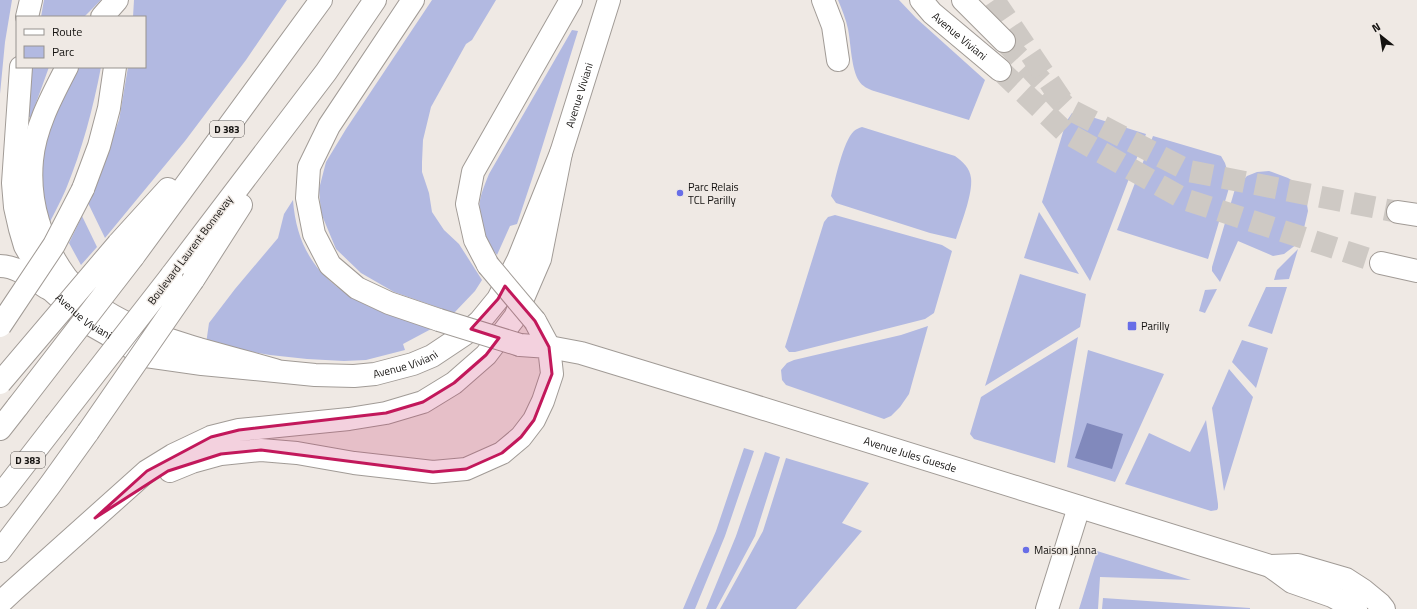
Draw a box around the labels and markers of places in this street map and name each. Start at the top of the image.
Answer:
place label: Parc Relais TCL Parilly [688,179,739,208]
marker: Parc Relais TCL Parilly [675,188,685,198]
place label: Parilly [1141,318,1170,334]
marker: Parilly [1126,320,1138,332]
place label: Maison Janna [1034,542,1097,558]
marker: Maison Janna [1021,545,1031,555]

